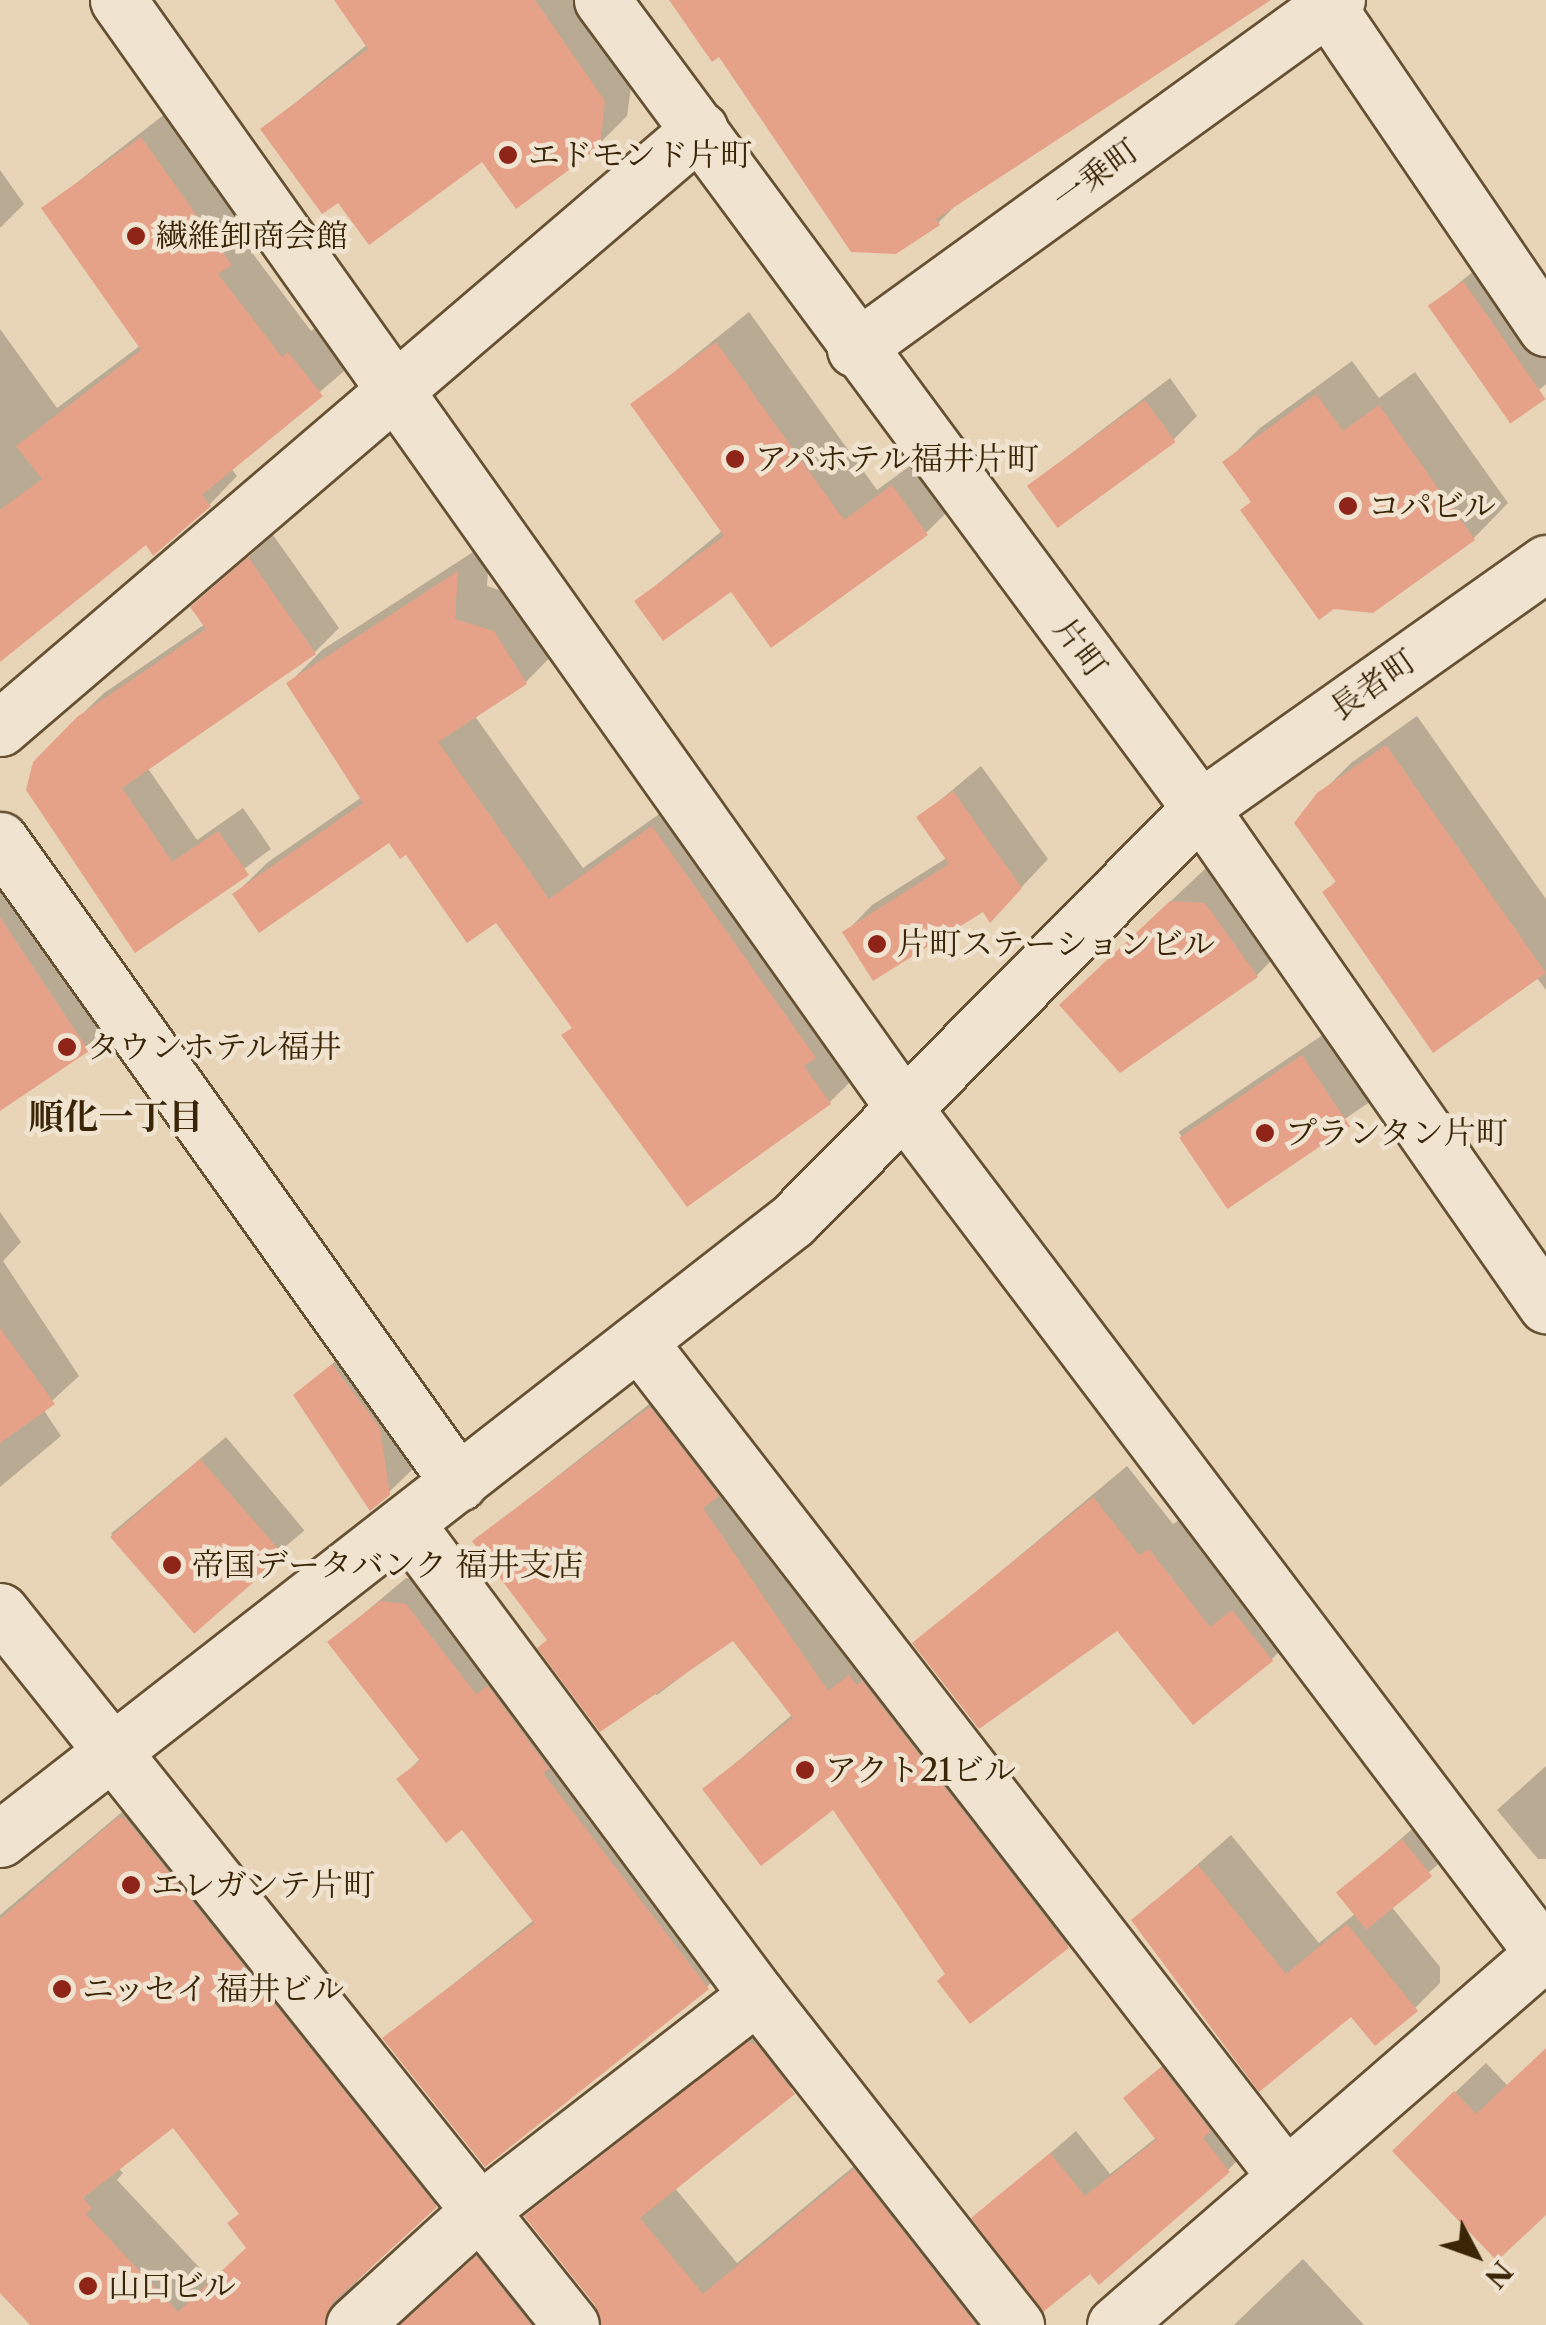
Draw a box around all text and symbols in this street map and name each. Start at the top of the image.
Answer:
street label: 一乗町 [1046,131,1146,219]
place label: エドモンド片町 [528,136,752,174]
marker: エドモンド片町 [497,144,519,166]
place label: 繊維卸商会館 [156,217,348,255]
marker: 繊維卸商会館 [125,225,147,247]
place label: アパホテル福井片町 [755,440,1043,478]
marker: アパホテル福井片町 [724,448,746,470]
place label: コパビル [1368,487,1496,525]
marker: コパビル [1337,495,1359,517]
street label: 片町 [1045,611,1115,685]
street label: 長者町 [1323,642,1423,728]
place label: 片町ステーションビル [897,925,1217,963]
marker: 片町ステーションビル [866,933,888,955]
place label: タウンホテル福井 [87,1028,343,1066]
marker: タウンホテル福井 [56,1036,78,1058]
district label: 順化一丁目 [29,1096,203,1138]
place label: プランタン片町 [1285,1114,1509,1152]
marker: プランタン片町 [1254,1122,1276,1144]
place label: 帝国データバンク 福井支店 [192,1546,585,1584]
marker: 帝国データバンク 福井支店 [161,1554,183,1576]
place label: アクト21ビル [825,1751,1017,1789]
marker: アクト21ビル [794,1759,816,1781]
place label: エレガンテ片町 [151,1866,375,1904]
marker: エレガンテ片町 [120,1874,142,1896]
place label: ニッセイ 福井ビル [82,1970,347,2008]
marker: ニッセイ 福井ビル [51,1978,73,2000]
north arrow [1426,2205,1526,2305]
text: N [1478,2254,1519,2295]
place label: 山口ビル [108,2267,236,2305]
marker: 山口ビル [77,2275,99,2297]

